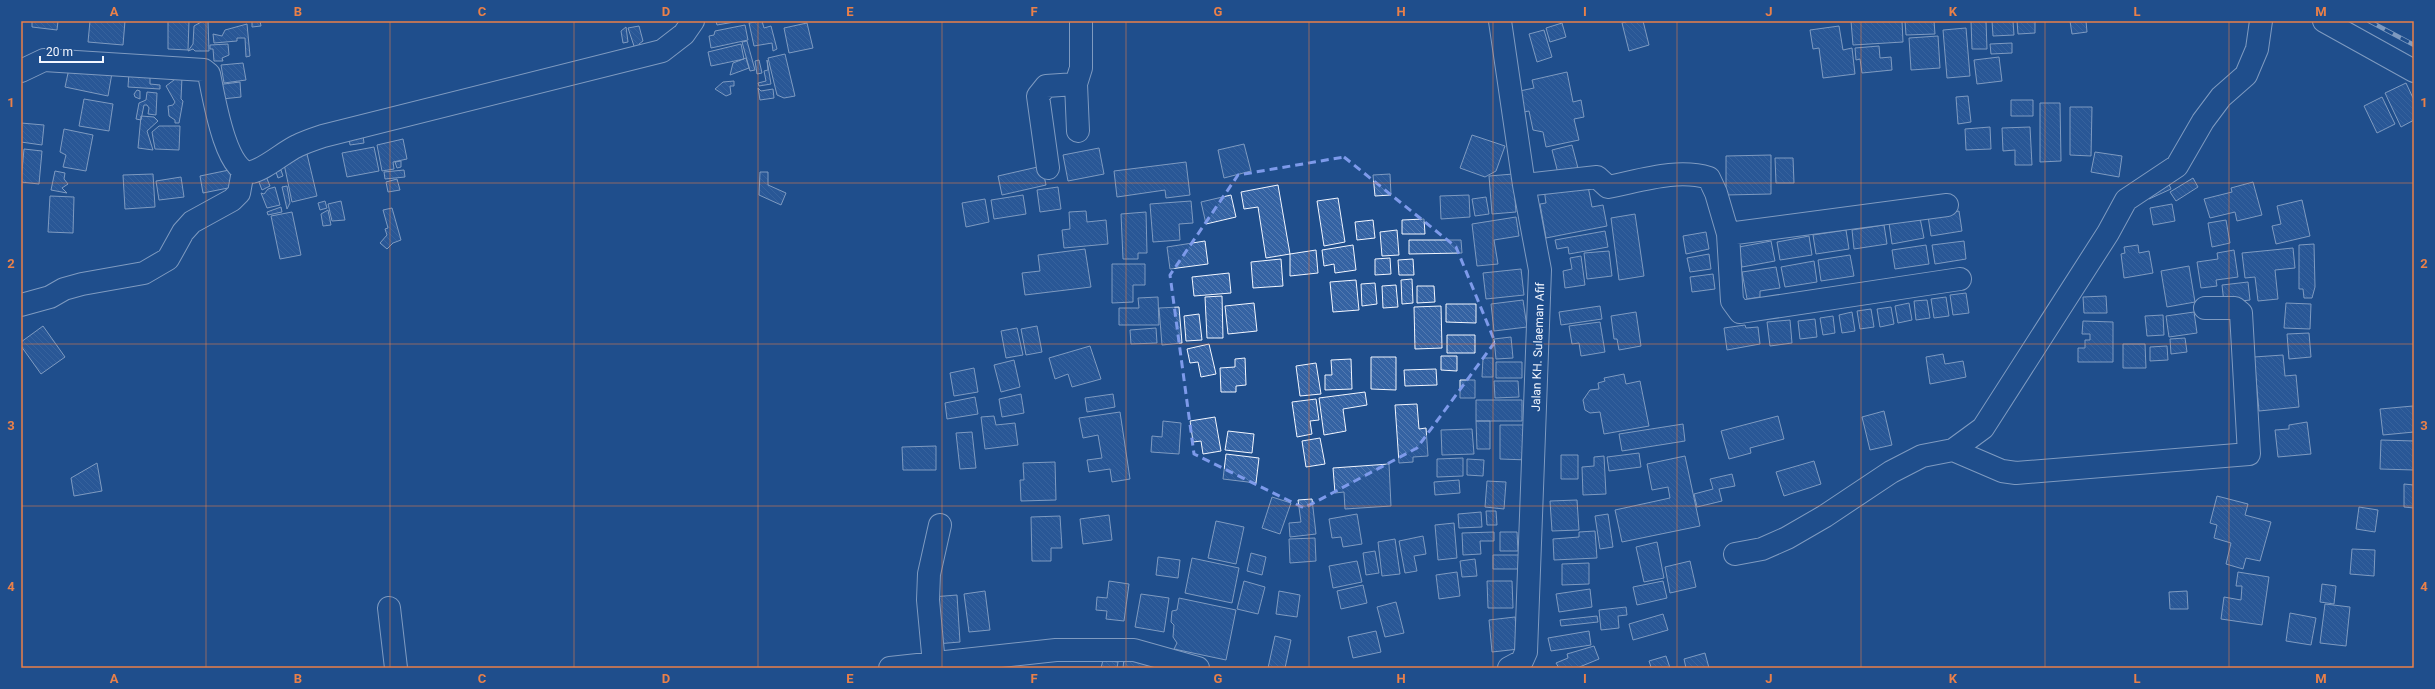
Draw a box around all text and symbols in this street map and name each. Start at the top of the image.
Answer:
text: A [110,4,119,19]
text: B [294,4,302,19]
text: C [478,4,487,19]
text: D [662,4,670,19]
text: E [846,4,854,19]
text: F [1030,4,1038,19]
text: G [1214,4,1223,19]
text: H [1396,4,1406,19]
text: I [1583,4,1587,19]
text: J [1765,4,1773,19]
text: K [1949,4,1958,19]
text: L [2133,4,2141,19]
text: M [2315,4,2327,19]
scale bar [40,38,103,64]
text: 20 m [46,45,73,59]
text: 1 [7,95,15,110]
text: 1 [2420,95,2428,110]
text: 2 [7,256,15,271]
text: 2 [2420,256,2428,271]
street label: Jalan KH. Sulaeman Afif [1529,281,1547,412]
text: 3 [7,418,15,433]
text: 3 [2420,418,2428,433]
text: 4 [7,579,15,594]
text: 4 [2420,579,2428,594]
text: A [110,671,119,686]
text: B [294,671,302,686]
text: C [478,671,487,686]
text: D [662,671,670,686]
text: E [846,671,854,686]
text: F [1030,671,1038,686]
text: G [1214,671,1223,686]
text: H [1396,671,1406,686]
text: I [1583,671,1587,686]
text: J [1765,671,1773,686]
text: K [1949,671,1958,686]
text: L [2133,671,2141,686]
text: M [2315,671,2327,686]

